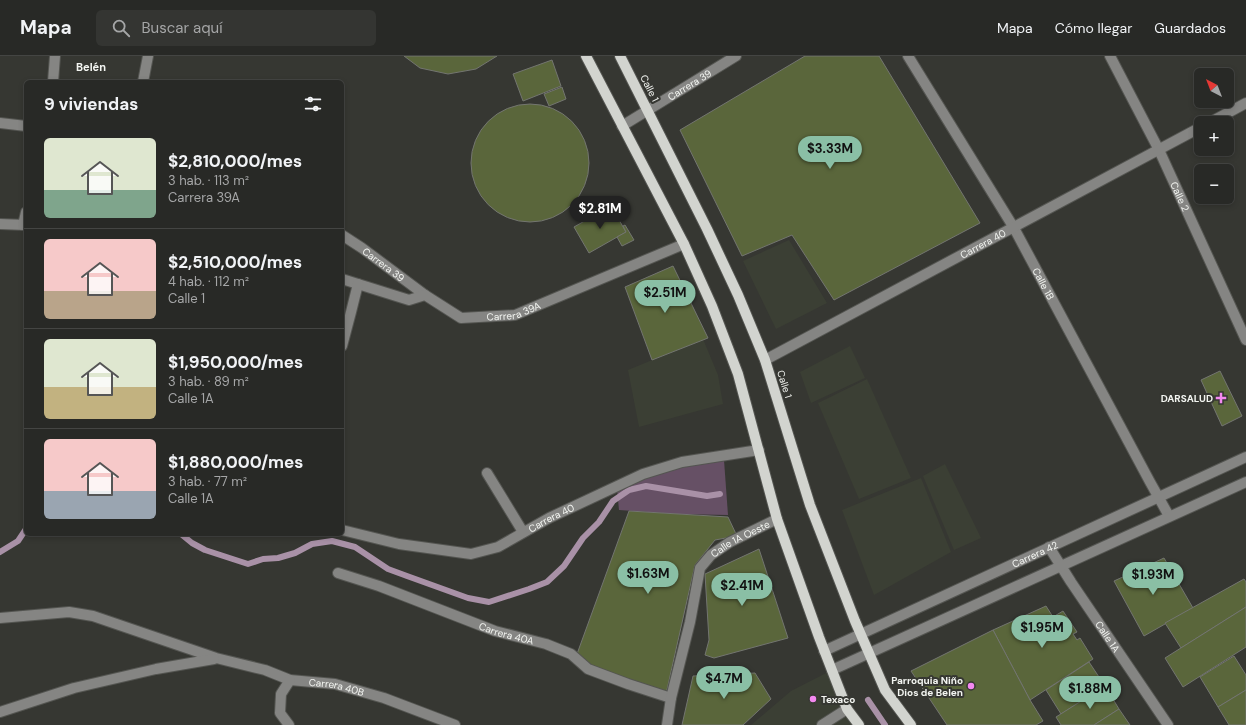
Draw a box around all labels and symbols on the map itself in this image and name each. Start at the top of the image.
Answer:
district label: Belén [76,60,106,74]
street label: Carrera 39 [665,67,714,104]
north arrow [1194,68,1234,108]
street label: Calle 1 [637,73,662,104]
pin: $3.33M [797,136,863,170]
street label: Calle 2 [1167,180,1192,214]
pin: $2.81M [567,196,633,230]
street label: Carrera 40 [958,226,1008,262]
street label: Carrera 39 [360,245,407,285]
street label: Calle 1B [1029,265,1057,302]
pin: $2.51M [632,280,698,314]
street label: Carrera 39A [486,299,543,324]
street label: Calle 1 [774,369,795,400]
place label: DARSALUD [1161,392,1213,405]
marker: DARSALUD [1216,393,1226,403]
street label: Carrera 40 [526,501,577,535]
street label: Calle 1A Oeste [708,517,772,560]
street label: Carrera 42 [1010,538,1060,571]
pin: $1.63M [615,561,681,595]
pin: $1.93M [1120,562,1186,596]
pin: $2.41M [709,573,775,607]
pin: $1.95M [1009,615,1075,649]
street label: Calle 1A [1092,618,1123,655]
street label: Carrera 40A [477,619,535,648]
pin: $4.7M [696,666,752,700]
place label: Parroquia Niño Dios de Belen [891,674,963,699]
street label: Carrera 40B [308,676,366,699]
pin: $1.88M [1057,676,1123,710]
marker: Parroquia Niño Dios de Belen [966,681,976,691]
place label: Texaco [821,693,855,706]
marker: Texaco [808,694,818,704]

